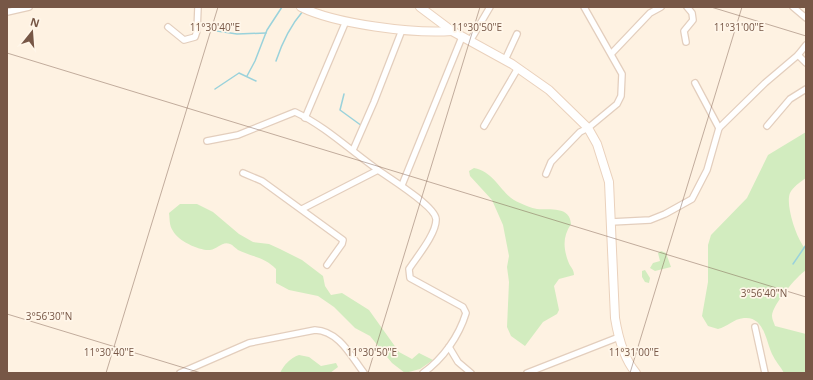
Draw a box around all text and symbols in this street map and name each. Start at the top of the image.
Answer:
north arrow [12,12,52,52]
text: N [29,13,42,30]
text: 11°30'40"E [190,20,240,34]
text: 11°30'50"E [452,20,502,34]
text: 11°31'00"E [714,20,764,34]
text: 3°56'40"N [741,286,787,300]
text: 3°56'30"N [26,309,72,323]
text: 11°30'40"E [84,345,134,359]
text: 11°30'50"E [347,345,397,359]
text: 11°31'00"E [609,345,659,359]

